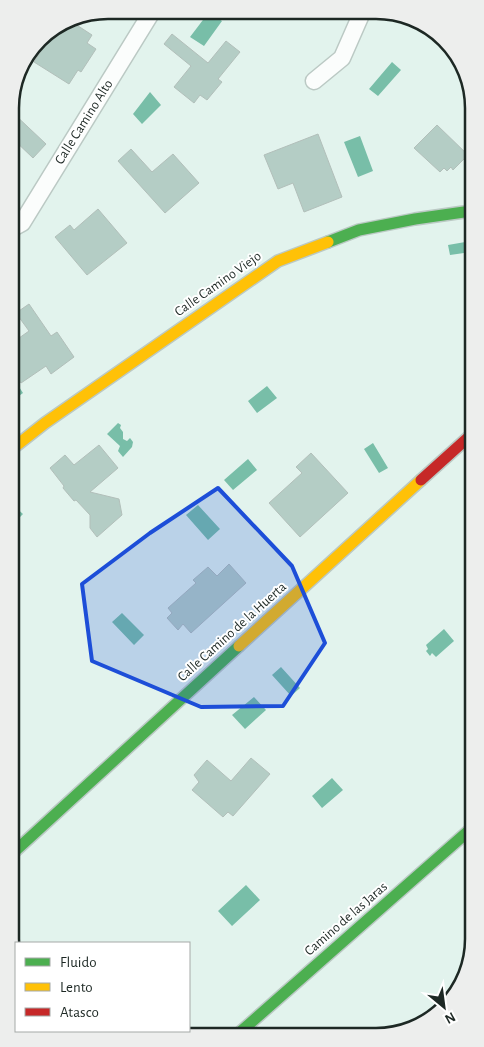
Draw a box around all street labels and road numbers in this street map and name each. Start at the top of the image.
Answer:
street label: Calle Camino Alto [52,77,116,167]
street label: Calle Camino Viejo [172,249,264,319]
street label: Calle Camino de la Huerta [175,579,289,684]
street label: Camino de las Jaras [302,879,390,959]

